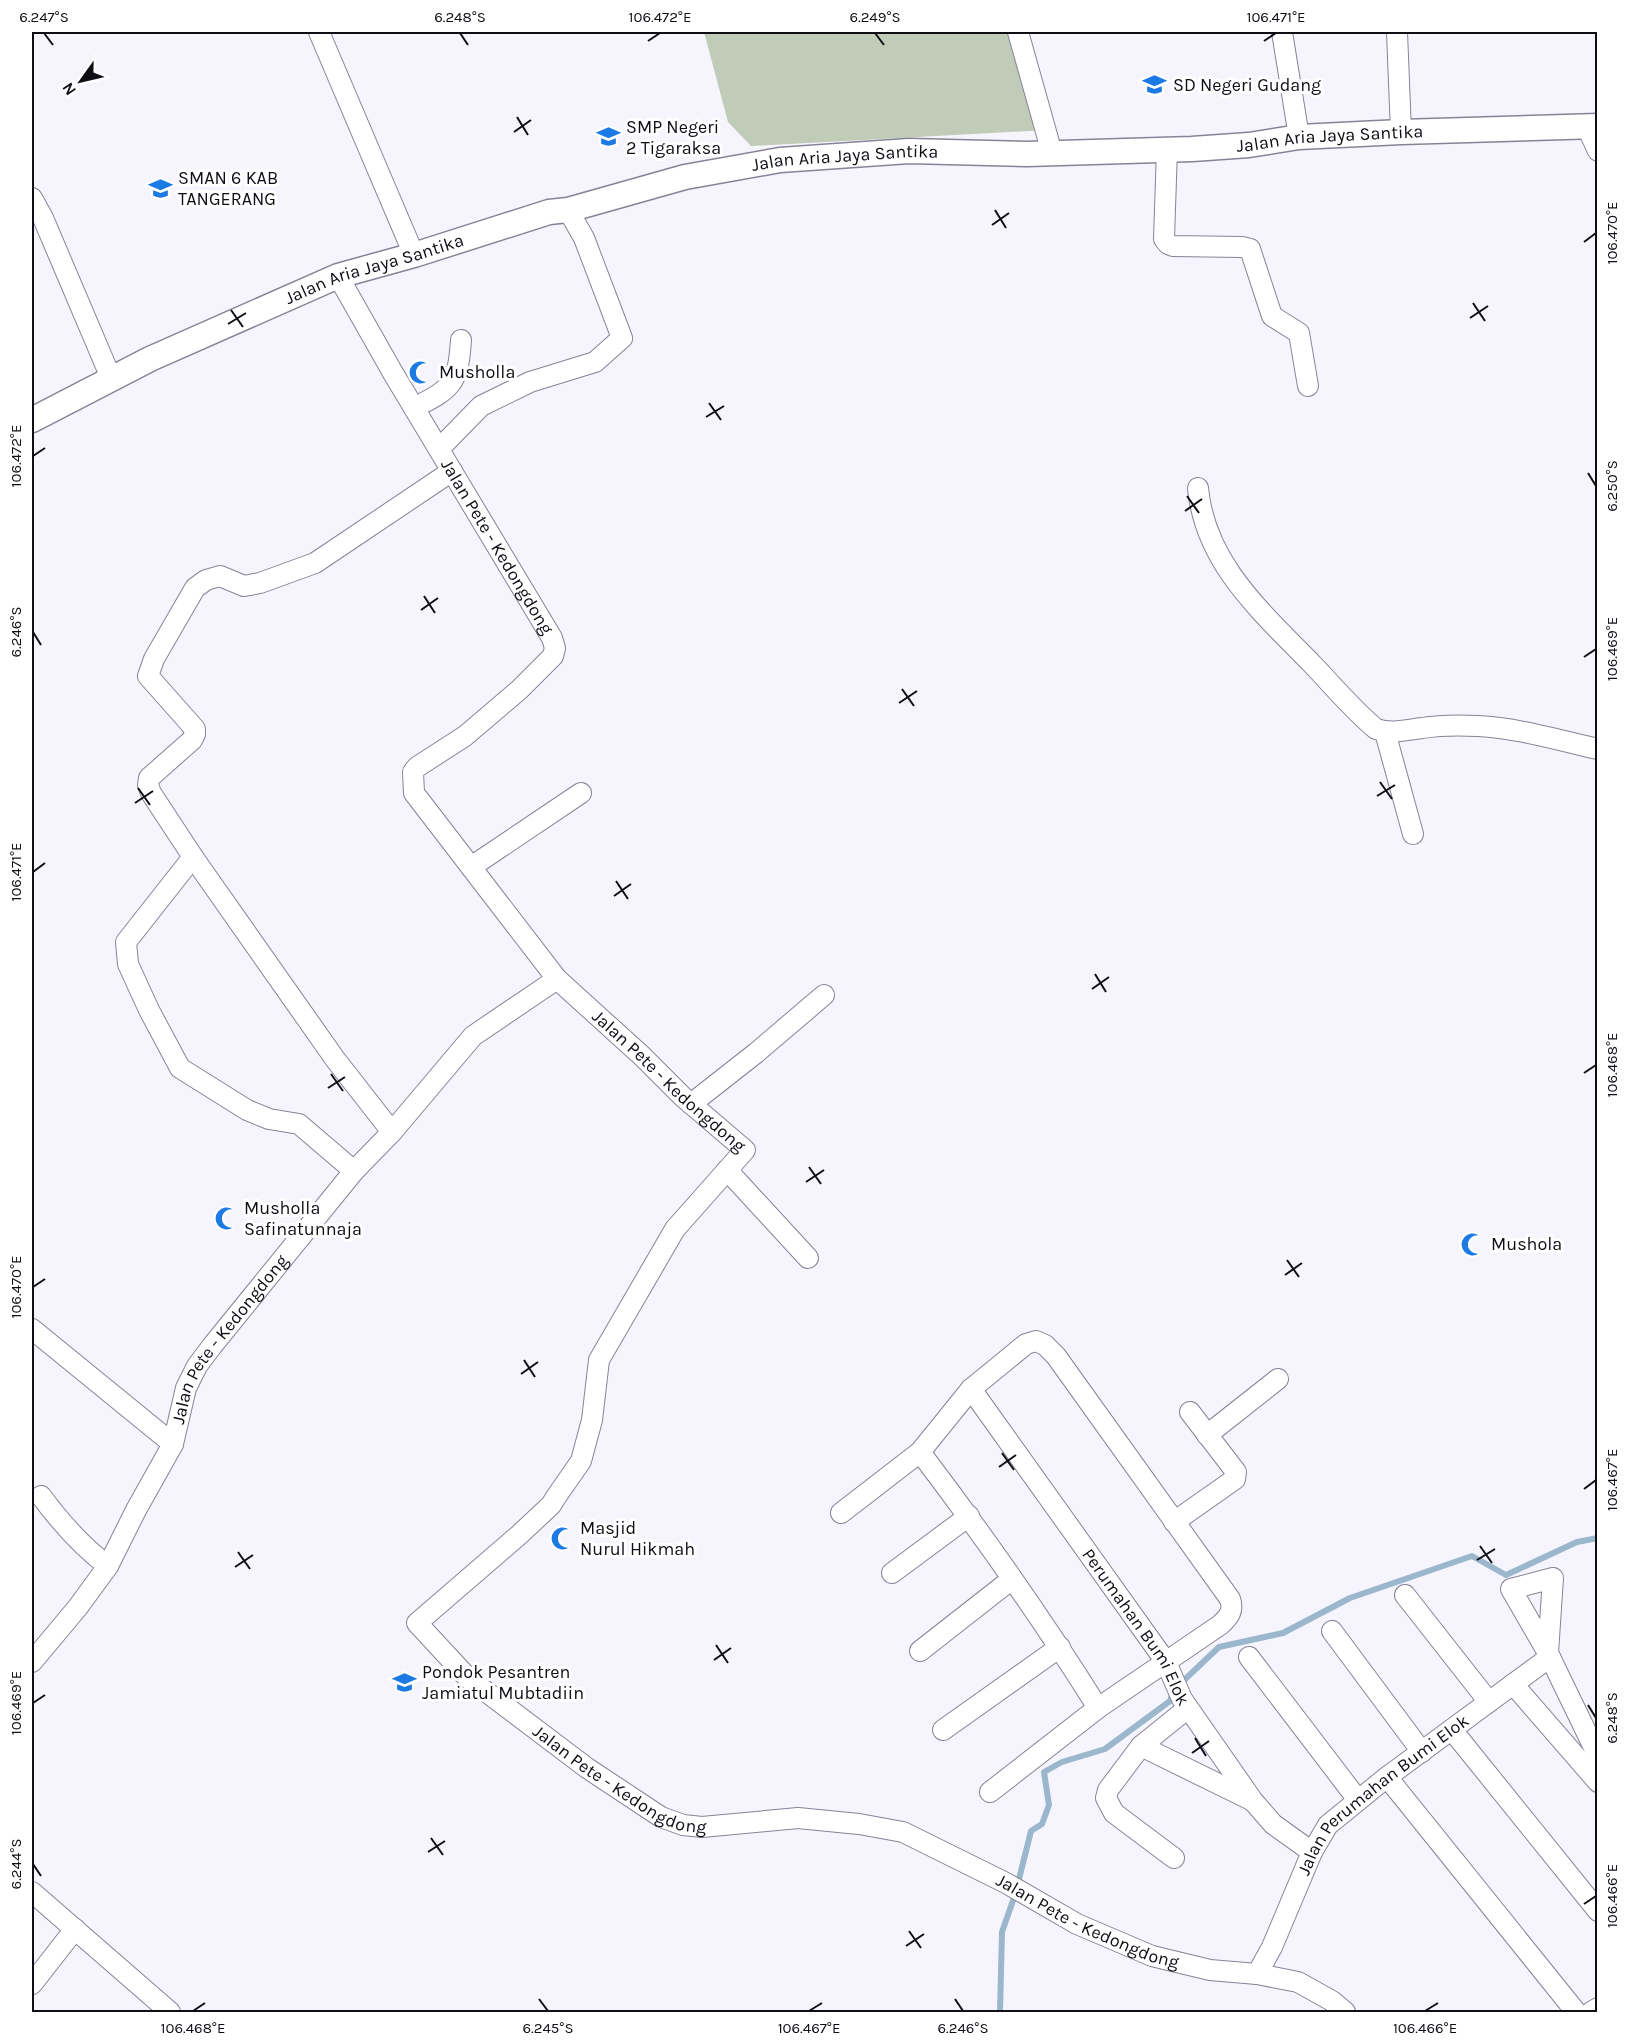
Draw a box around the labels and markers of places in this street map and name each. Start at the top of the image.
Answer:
school or university icon: SD Negeri Gudang [1142,72,1168,98]
place label: SD Negeri Gudang [1173,74,1321,96]
place label: SMP Negeri 2 Tigaraksa [626,116,721,159]
school or university icon: SMP Negeri 2 Tigaraksa [595,124,621,150]
place label: SMAN 6 KAB TANGERANG [178,167,278,210]
school or university icon: SMAN 6 KAB TANGERANG [147,175,173,201]
mosque icon: Musholla [408,359,434,385]
place label: Musholla [439,361,515,383]
place label: Musholla Safinatunnaja [244,1197,362,1240]
mosque icon: Musholla Safinatunnaja [213,1205,239,1231]
mosque icon: Mushola [1460,1231,1486,1257]
place label: Mushola [1491,1233,1562,1255]
place label: Masjid Nurul Hikmah [580,1517,695,1560]
mosque icon: Masjid Nurul Hikmah [549,1525,575,1551]
place label: Pondok Pesantren Jamiatul Mubtadiin [422,1661,584,1704]
school or university icon: Pondok Pesantren Jamiatul Mubtadiin [391,1669,417,1695]

